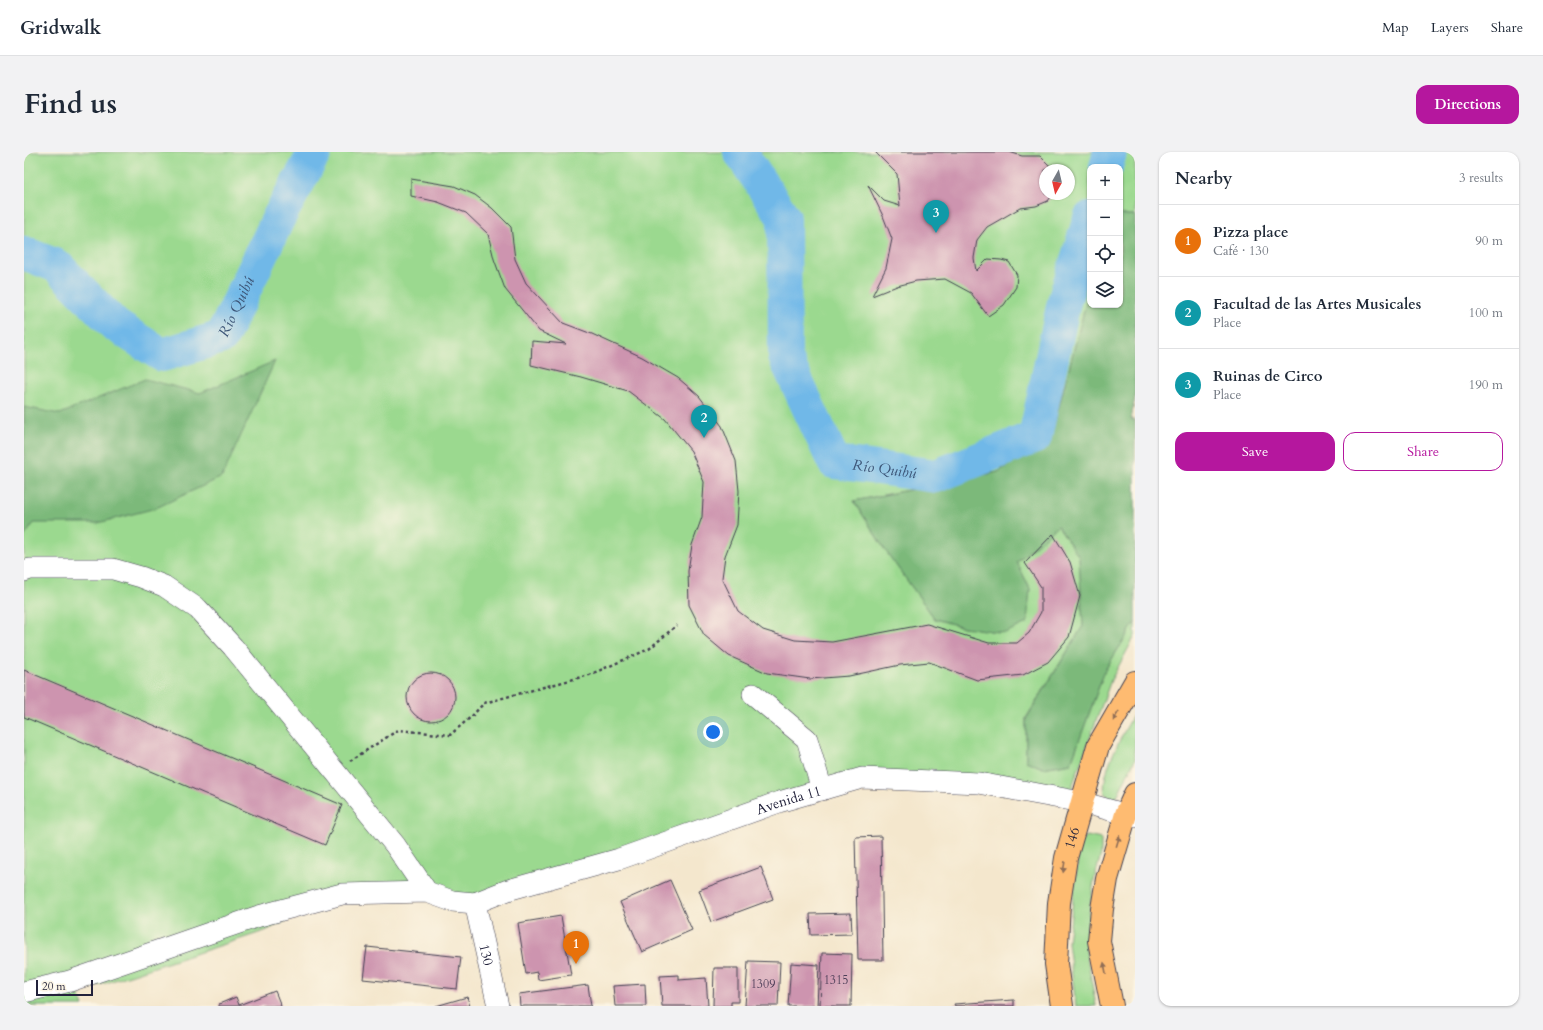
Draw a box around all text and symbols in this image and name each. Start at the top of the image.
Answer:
text: Gridwalk [20,15,101,41]
text: Map [1382,18,1409,37]
text: Layers [1431,18,1469,37]
text: Share [1491,18,1523,37]
text: Find us [24,85,117,123]
button: Directions [1416,85,1519,124]
north arrow [1039,164,1075,200]
map controls [1087,164,1123,308]
button: + [1087,164,1123,200]
text: Nearby [1175,167,1232,190]
text: 3 results [1459,169,1503,187]
pin: 3 [923,200,949,233]
button: − [1087,200,1123,236]
text: Pizza place [1213,222,1288,242]
text: 1 [1185,232,1191,250]
text: 90 m [1475,232,1503,250]
button: locate [1087,236,1123,272]
text: Café · 130 [1213,242,1269,260]
button: layers [1087,272,1123,308]
water label: Río Quibú [213,273,259,340]
text: Facultad de las Artes Musicales [1213,294,1421,314]
text: 2 [1185,304,1191,322]
text: 100 m [1469,304,1503,322]
text: Place [1213,314,1241,332]
text: Ruinas de Circo [1213,366,1322,386]
text: 3 [1185,376,1191,394]
text: 190 m [1469,376,1503,394]
text: Place [1213,386,1241,404]
pin: 2 [691,405,717,438]
button: Save [1175,432,1335,471]
button: Share [1343,432,1503,471]
water label: Río Quibú [851,455,918,483]
one-way arrow [1112,710,1119,722]
your location [703,722,723,742]
street label: Avenida 11 [754,781,823,819]
street label: 146 [1060,825,1084,851]
one-way arrow [1115,834,1121,846]
one-way arrow [1061,861,1067,873]
pin: 1 [563,931,589,964]
street label: 130 [474,942,498,967]
one-way arrow [1101,962,1107,974]
house number: 1315 [824,972,848,988]
house number: 1309 [751,976,775,992]
scale bar [36,978,93,997]
text: 20 m [42,979,66,994]

